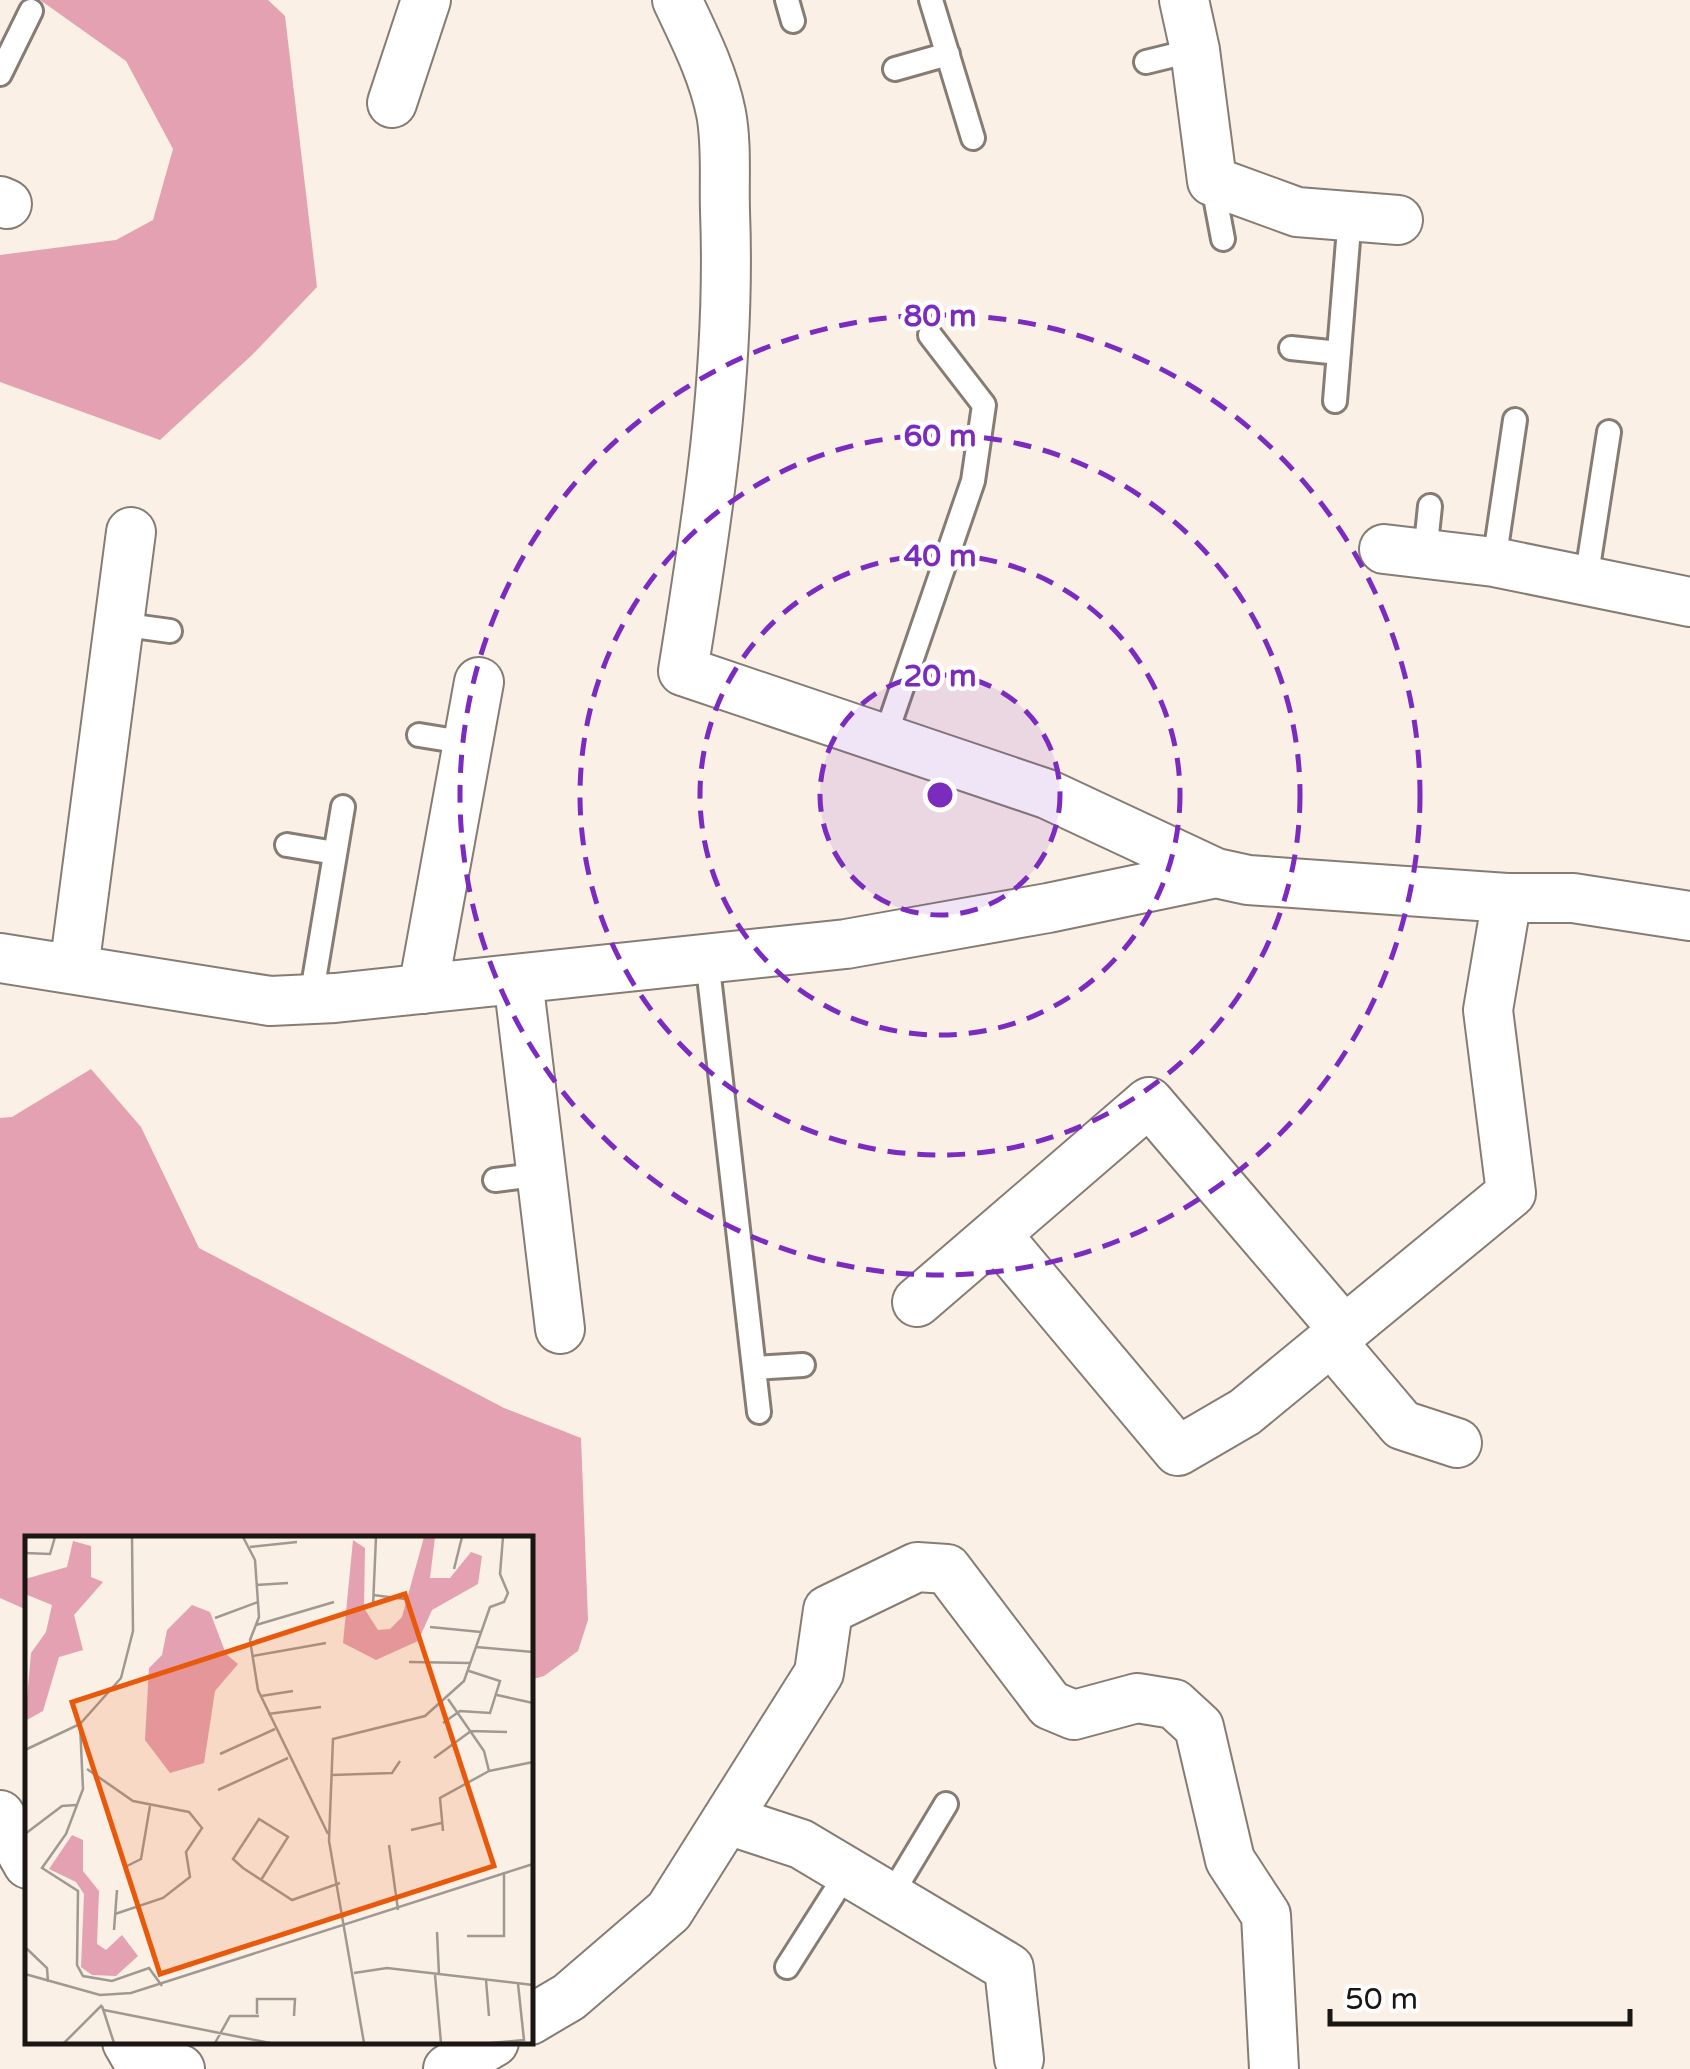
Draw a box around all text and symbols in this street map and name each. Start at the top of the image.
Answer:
text: 80 m [903,298,977,335]
text: 60 m [903,418,977,455]
text: 40 m [903,538,977,575]
text: 20 m [903,658,977,695]
centre of rings [922,777,958,813]
inset map [25,1536,532,2044]
scale bar [1330,1964,1630,2026]
text: 50 m [1345,1981,1418,2018]

